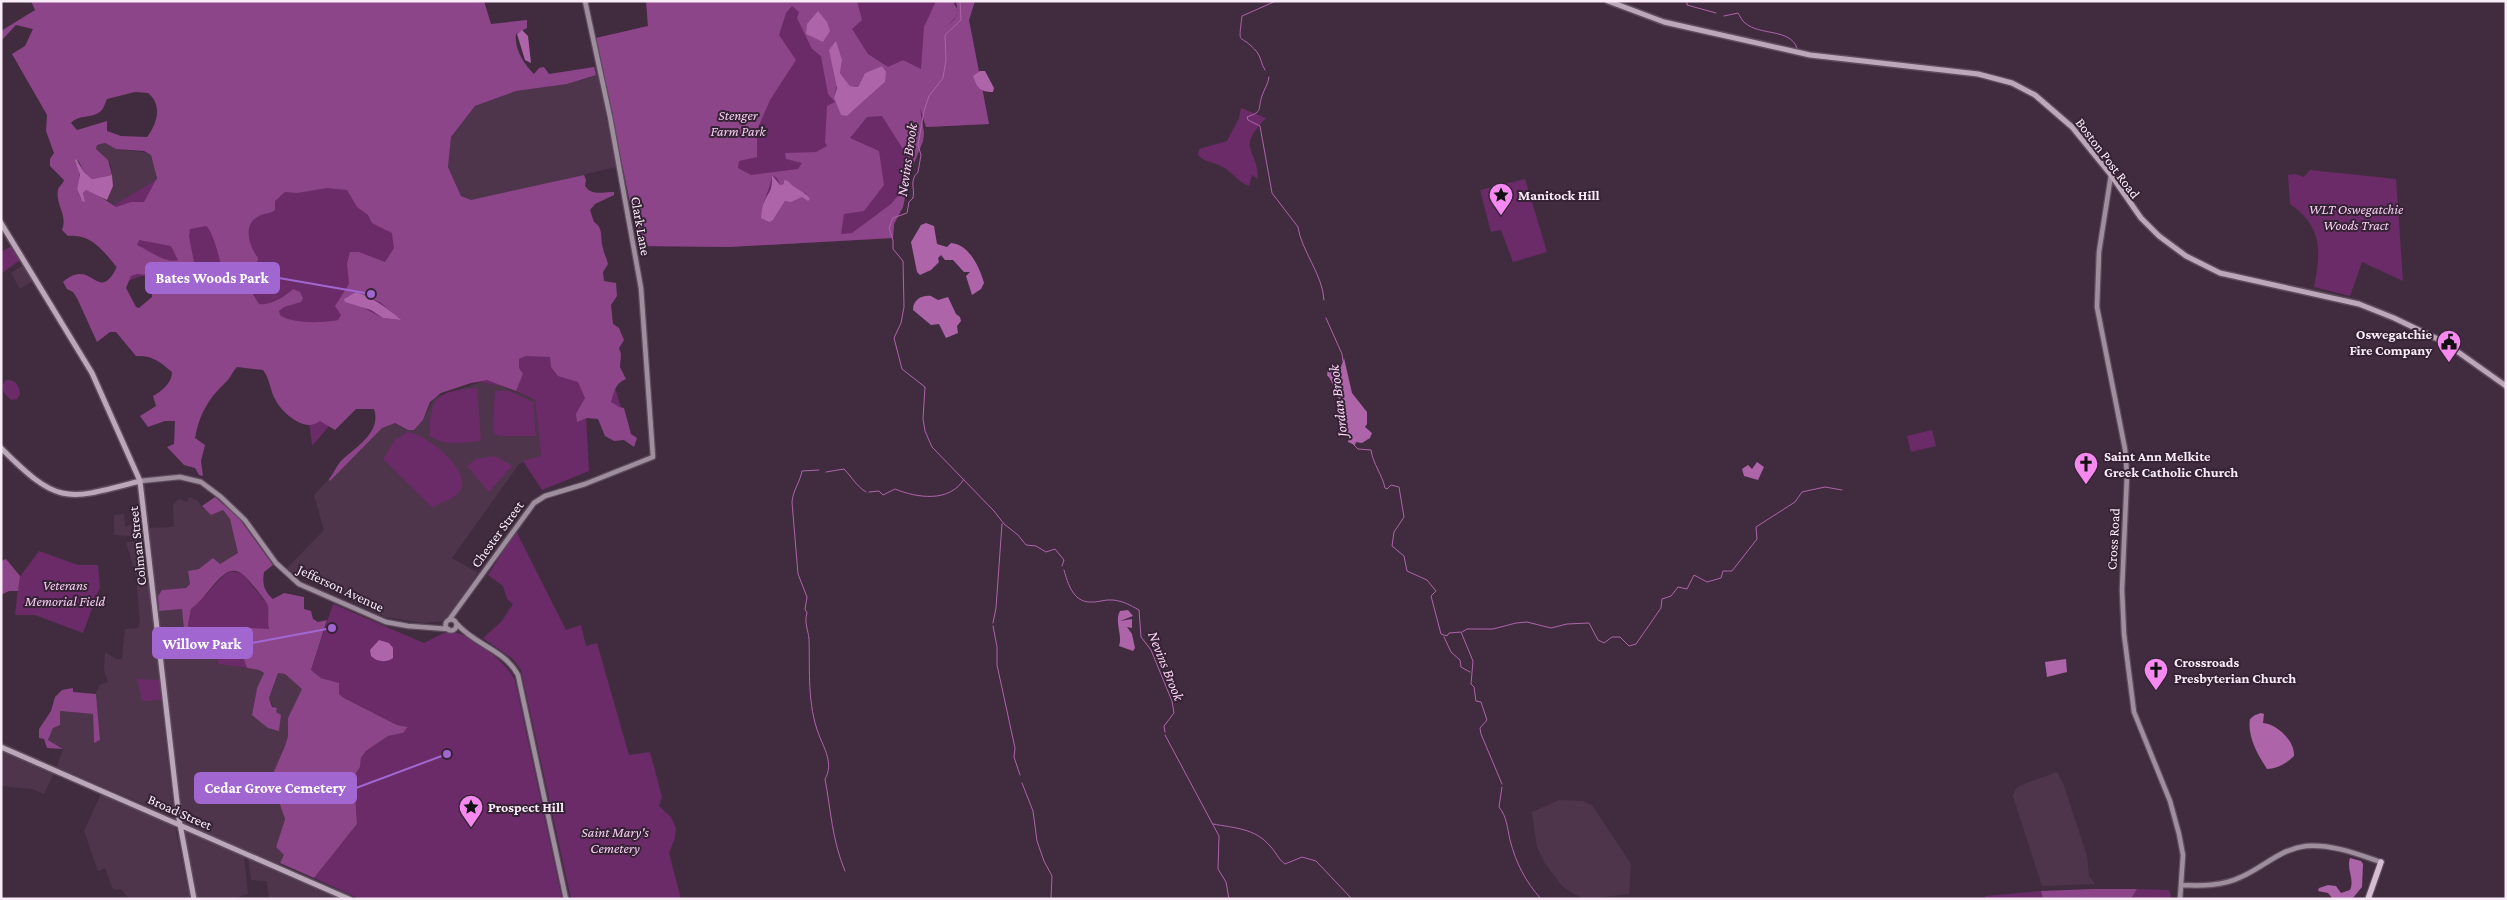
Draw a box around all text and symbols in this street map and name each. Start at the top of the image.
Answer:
park label: Stenger Farm Park [710,107,766,139]
street label: Boston Post Road [2073,115,2144,202]
water label: Nevins Brook [894,121,920,197]
place icon: Manitock Hill [1488,182,1514,216]
place label: Manitock Hill [1518,187,1600,203]
street label: Clark Lane [628,195,654,257]
park label: WLT Oswegatchie Woods Tract [2309,201,2404,233]
callout: Bates Woods Park [146,263,279,293]
text: Bates Woods Park [155,270,269,286]
place label: Oswegatchie Fire Company [2349,326,2432,358]
public building icon: Oswegatchie Fire Company [2436,329,2462,363]
water label: Jordan Brook [1325,362,1352,441]
place label: Saint Ann Melkite Greek Catholic Church [2104,448,2238,480]
church icon: Saint Ann Melkite Greek Catholic Church [2073,451,2099,485]
street label: Chester Street [467,497,527,570]
street label: Colman Street [125,505,149,586]
street label: Cross Road [2103,507,2123,570]
street label: Jefferson Avenue [293,560,387,615]
park label: Veterans Memorial Field [24,577,106,609]
callout: Willow Park [153,628,252,658]
water label: Nevins Brook [1145,629,1188,704]
text: Willow Park [162,636,242,652]
place label: Crossroads Presbyterian Church [2174,654,2296,686]
church icon: Crossroads Presbyterian Church [2143,657,2169,691]
callout: Cedar Grove Cemetery [195,773,356,803]
text: Cedar Grove Cemetery [204,780,347,796]
street label: Broad Street [145,791,215,833]
place icon: Prospect Hill [458,794,484,828]
place label: Prospect Hill [488,799,564,815]
park label: Saint Mary's Cemetery [581,824,649,856]

